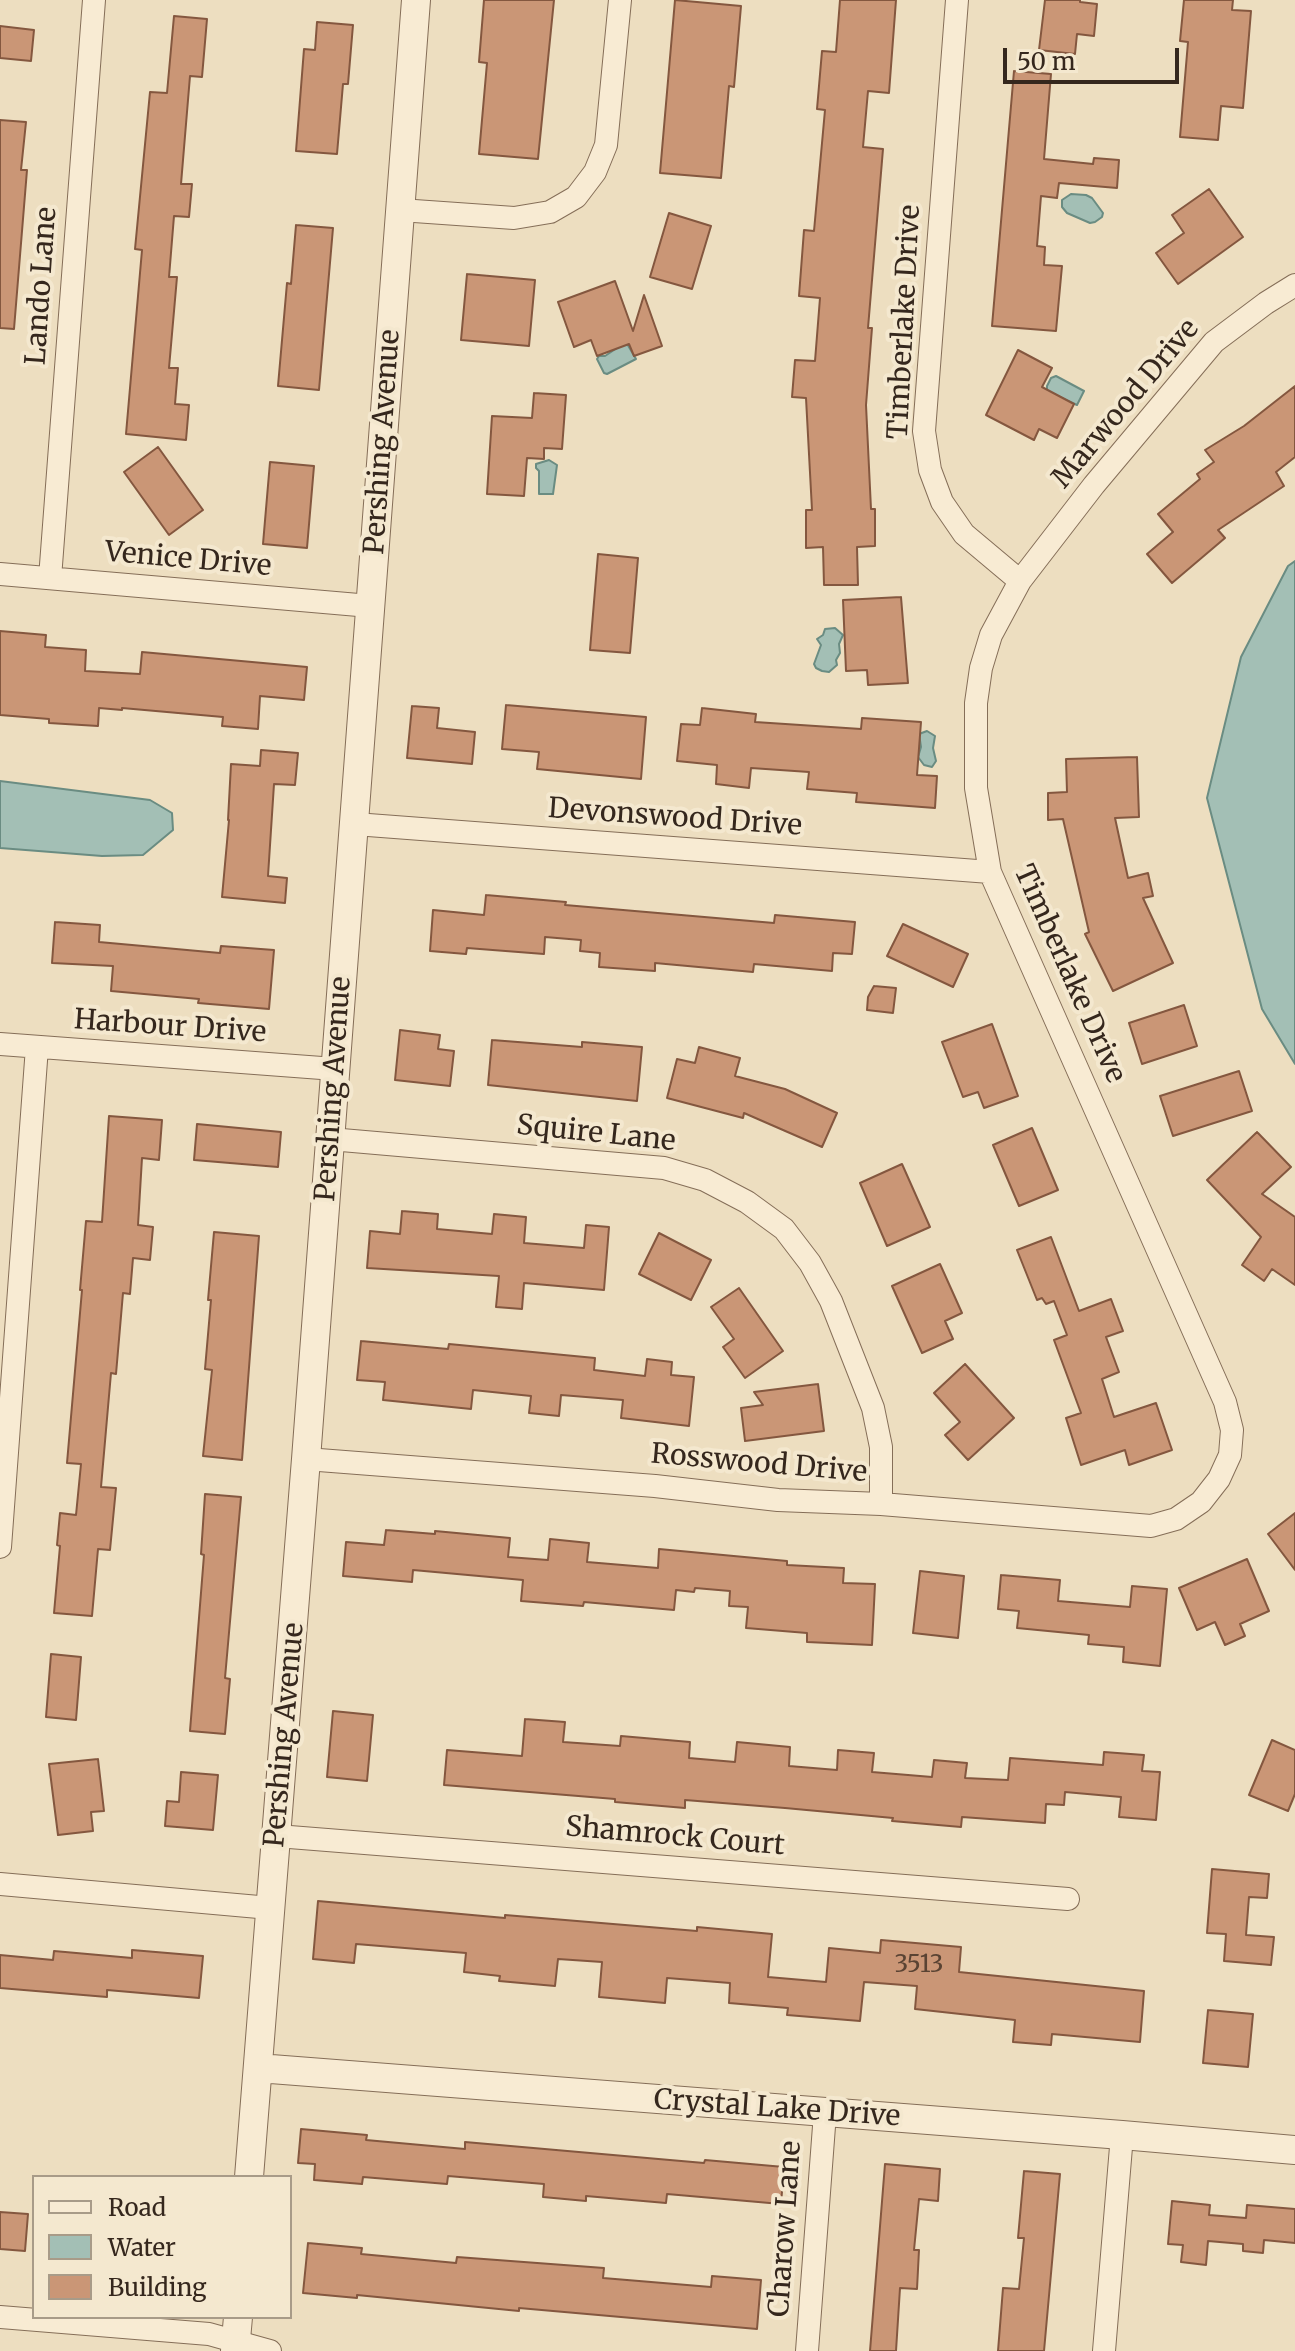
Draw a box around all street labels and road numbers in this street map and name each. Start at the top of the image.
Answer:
street label: Timberlake Drive [882,204,928,440]
street label: Lando Lane [20,206,64,366]
street label: Marwood Drive [1046,313,1206,495]
street label: Pershing Avenue [358,328,408,556]
street label: Venice Drive [103,536,273,584]
street label: Devonswood Drive [547,792,803,844]
street label: Timberlake Drive [1006,860,1132,1088]
street label: Pershing Avenue [309,975,359,1203]
street label: Harbour Drive [73,1004,267,1050]
street label: Squire Lane [515,1109,677,1159]
street label: Rosswood Drive [650,1438,868,1490]
street label: Pershing Avenue [258,1621,312,1849]
street label: Shamrock Court [564,1811,786,1863]
street label: Crystal Lake Drive [653,2084,901,2134]
street label: Charow Lane [763,2140,809,2318]

